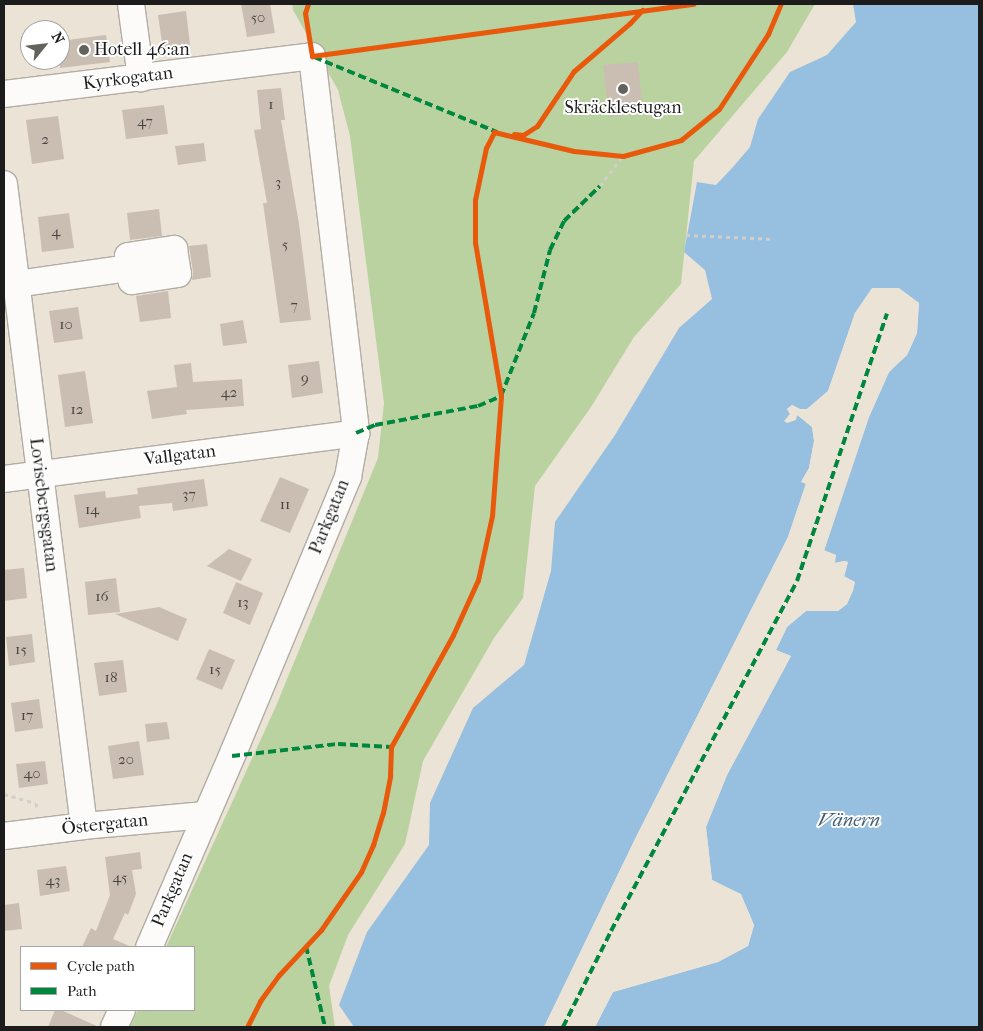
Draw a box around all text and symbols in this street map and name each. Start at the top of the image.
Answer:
house number: 50 [251,9,265,27]
north arrow [20,20,70,70]
text: N [48,29,68,47]
place label: Hotell 46:an [94,39,190,61]
marker: Hotell 46:an [78,44,90,56]
street label: Kyrkogatan [82,63,174,95]
marker: Skräcklestugan [617,83,629,95]
house number: 1 [268,96,274,114]
place label: Skräcklestugan [564,97,682,119]
house number: 47 [137,113,153,131]
house number: 2 [41,131,49,149]
house number: 3 [275,174,281,192]
house number: 4 [52,223,60,241]
house number: 5 [282,236,288,254]
house number: 7 [290,297,298,315]
house number: 10 [59,316,73,334]
house number: 9 [301,370,309,388]
house number: 42 [221,384,237,402]
house number: 12 [70,401,84,419]
street label: Lovisebergsgatan [24,437,62,573]
street label: Vallgatan [143,441,217,471]
street label: Parkgatan [305,476,355,558]
house number: 37 [182,486,196,504]
house number: 11 [280,496,290,514]
house number: 14 [85,501,99,519]
house number: 16 [95,588,109,606]
house number: 13 [237,594,249,612]
house number: 15 [15,641,27,659]
house number: 15 [209,661,221,679]
house number: 18 [105,669,117,687]
house number: 17 [21,707,33,725]
house number: 20 [118,751,134,769]
house number: 40 [23,765,41,783]
street label: Östergatan [61,810,149,840]
water label: Vänern [818,810,880,832]
street label: Parkgatan [148,850,198,930]
house number: 45 [113,869,127,887]
house number: 43 [45,872,61,890]
legend [20,946,195,1011]
text: Cycle path [67,957,135,975]
text: Path [67,982,97,1000]

